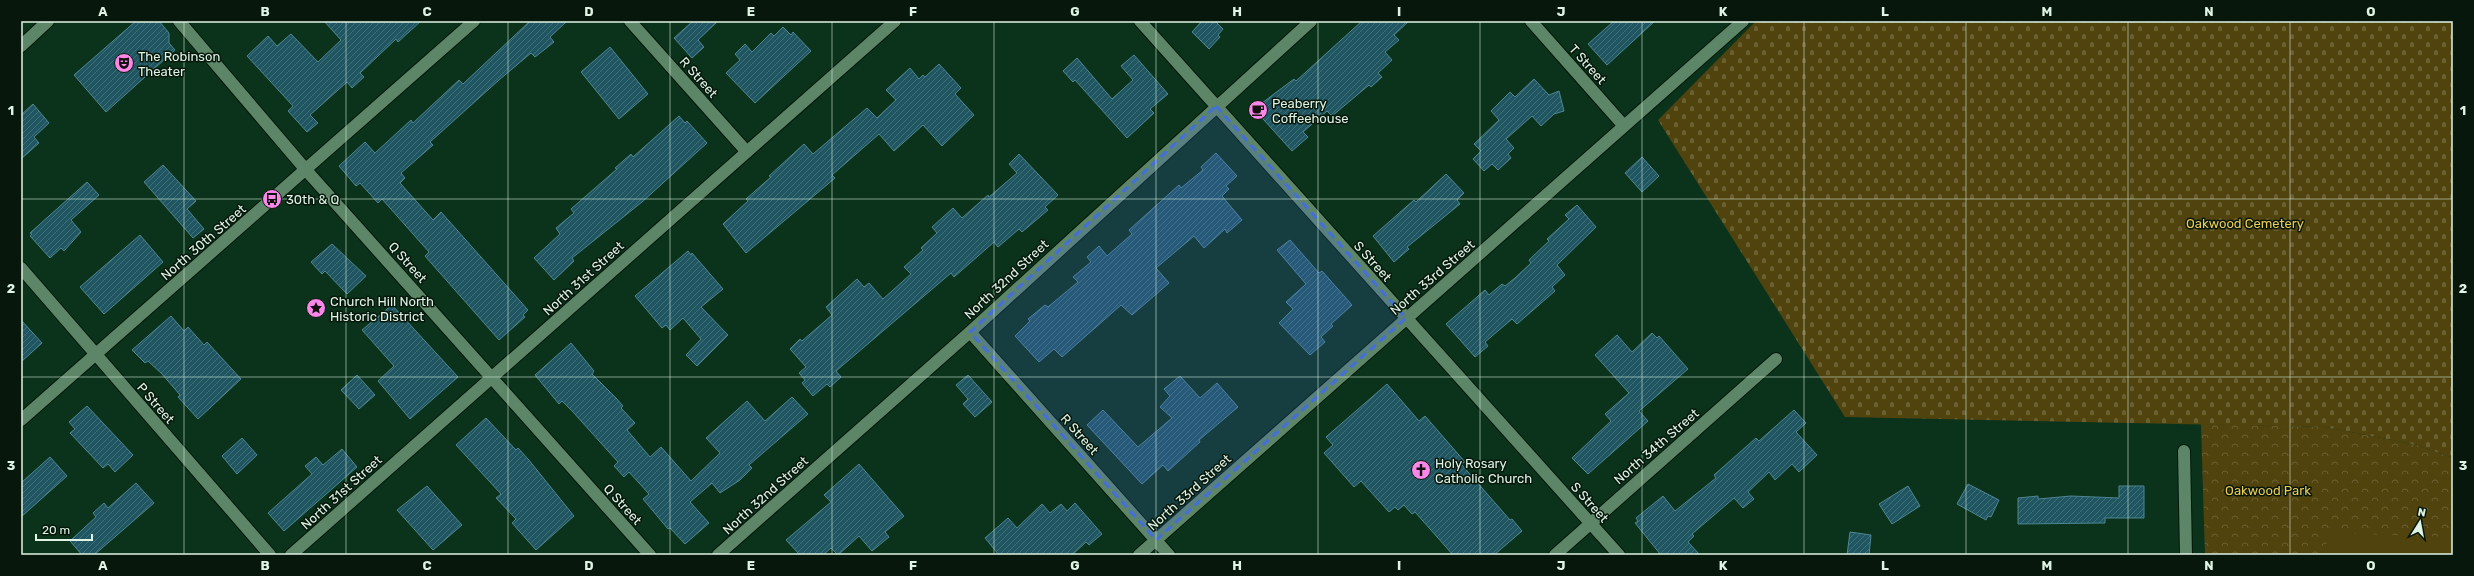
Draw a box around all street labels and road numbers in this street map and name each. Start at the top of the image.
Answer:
street label: T Street [1566,41,1609,87]
street label: R Street [677,54,721,101]
street label: North 30th Street [158,201,249,283]
street label: North 32nd Street [961,237,1051,322]
street label: North 33rd Street [1387,237,1477,318]
street label: North 31st Street [540,238,627,318]
street label: S Street [1351,238,1395,285]
street label: Q Street [385,239,430,286]
street label: P Street [134,380,177,427]
street label: North 34th Street [1611,406,1702,487]
street label: R Street [1058,411,1102,458]
street label: North 33rd Street [1145,451,1234,534]
street label: North 31st Street [298,452,385,532]
street label: North 32nd Street [720,453,811,538]
street label: S Street [1568,479,1612,526]
street label: Q Street [600,481,645,528]

